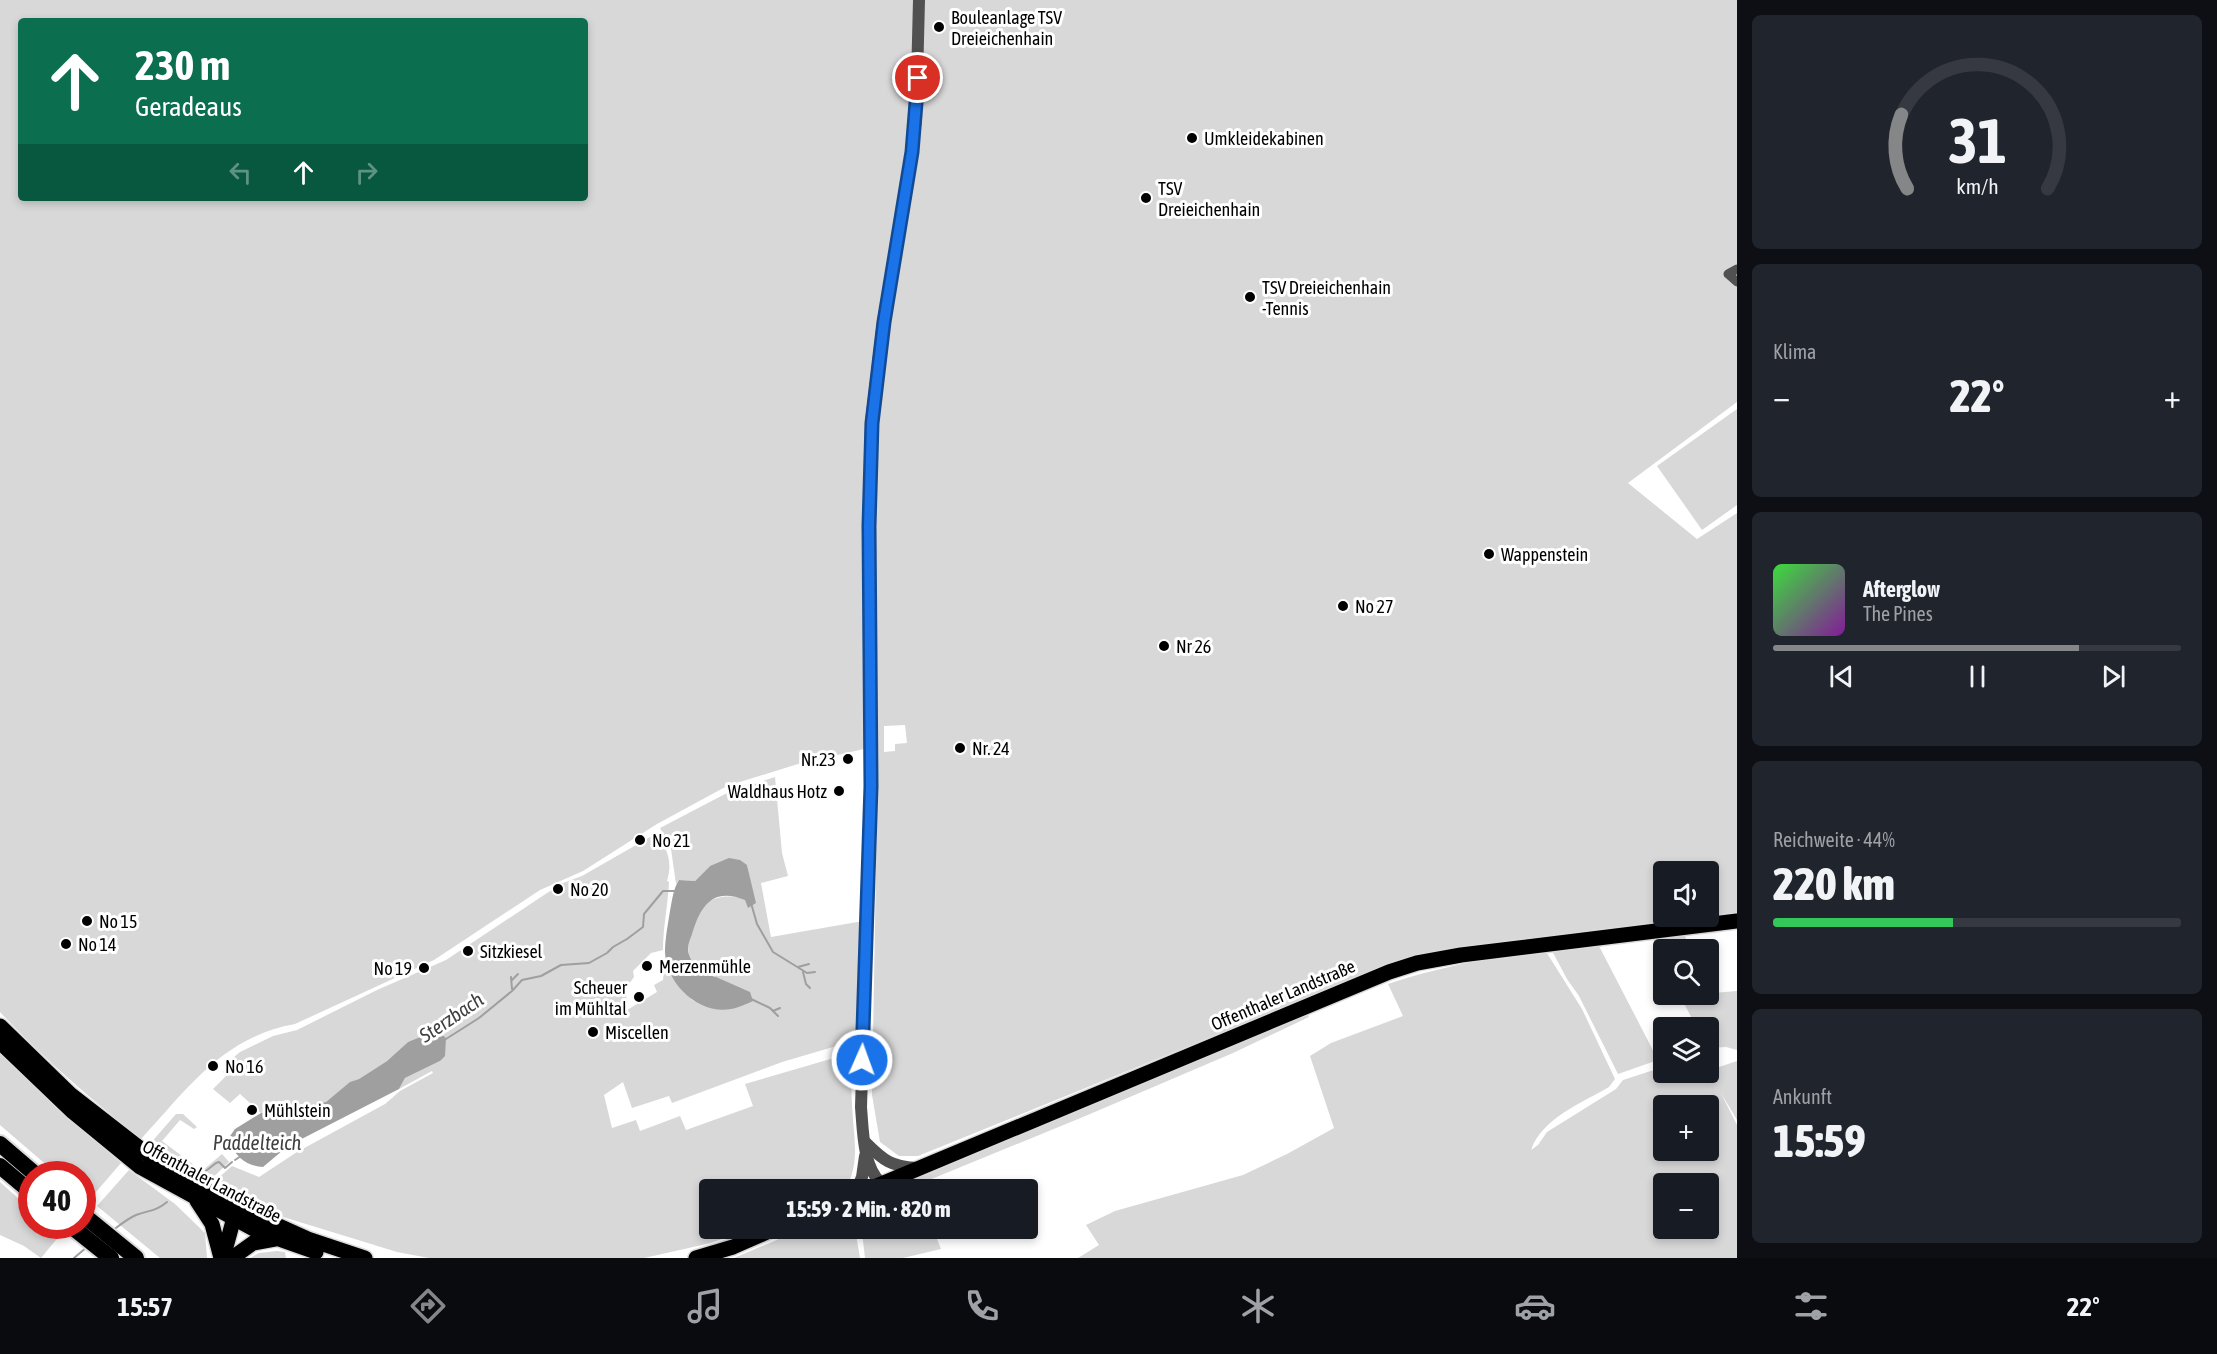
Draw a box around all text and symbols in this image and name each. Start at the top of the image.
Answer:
place label: Bouleanlage TSV Dreieichenhain [951,7,1062,49]
marker: Bouleanlage TSV Dreieichenhain [932,20,946,34]
text: 230 m [135,41,230,89]
icon: ahead [36,42,114,120]
pin [892,52,943,103]
icon: arrive [901,61,934,94]
text: Geradeaus [135,91,242,122]
text: 31 [1948,105,2006,176]
place label: Umkleidekabinen [1204,128,1324,149]
marker: Umkleidekabinen [1185,131,1199,145]
icon: left [224,156,257,189]
icon: ahead [287,156,320,189]
icon: right [350,156,383,189]
text: km/h [1956,174,1998,199]
place label: TSV Dreieichenhain [1158,178,1260,220]
marker: TSV Dreieichenhain [1139,191,1153,205]
place label: TSV Dreieichenhain -Tennis [1262,277,1391,319]
marker: TSV Dreieichenhain -Tennis [1243,290,1257,304]
text: Klima [1773,340,1816,363]
text: 22° [1950,370,2004,422]
text: − [1773,377,1790,415]
text: + [2164,377,2181,415]
place label: Wappenstein [1501,544,1588,565]
marker: Wappenstein [1482,547,1496,561]
text: Afterglow [1863,576,1940,602]
place label: No 27 [1355,596,1393,617]
marker: No 27 [1336,599,1350,613]
text: The Pines [1863,602,1933,625]
place label: Nr 26 [1176,636,1211,657]
marker: Nr 26 [1157,639,1171,653]
icon: previous [1825,660,1858,693]
icon: pause [1961,660,1994,693]
icon: next [2097,660,2130,693]
place label: Nr. 24 [972,738,1010,759]
marker: Nr. 24 [953,741,967,755]
place label: Nr.23 [801,749,836,770]
marker: Nr.23 [841,752,855,766]
place label: Waldhaus Hotz [728,781,828,802]
marker: Waldhaus Hotz [832,784,846,798]
text: Reichweite · 44% [1773,828,1895,851]
place label: No 21 [652,830,690,851]
marker: No 21 [633,833,647,847]
text: 220 km [1773,858,1895,910]
map controls [1653,861,1719,1239]
button: sound [1653,861,1719,927]
place label: No 20 [570,879,608,900]
marker: No 20 [551,882,565,896]
place label: No 15 [99,911,137,932]
marker: No 15 [80,914,94,928]
place label: No 14 [78,934,116,955]
marker: No 14 [59,937,73,951]
button: search [1653,939,1719,1005]
place label: Sitzkiesel [480,941,543,962]
marker: Sitzkiesel [461,944,475,958]
street label: Offenthaler Landstraße [1208,955,1358,1035]
place label: Merzenmühle [659,956,751,977]
place label: No 19 [374,958,412,979]
marker: Merzenmühle [640,959,654,973]
marker: No 19 [417,961,431,975]
place label: Scheuer im Mühltal [555,977,628,1019]
water label: Sterzbach [414,987,488,1047]
marker: Scheuer im Mühltal [632,990,646,1004]
button: layers [1653,1017,1719,1083]
place label: Miscellen [605,1022,669,1043]
marker: Miscellen [586,1025,600,1039]
position arrow [830,1028,894,1092]
place label: No 16 [225,1056,263,1077]
marker: No 16 [206,1059,220,1073]
text: Ankunft [1773,1085,1832,1108]
button: + [1653,1095,1719,1161]
place label: Mühlstein [264,1100,331,1121]
marker: Mühlstein [245,1103,259,1117]
text: 15:59 [1773,1115,1866,1167]
water label: Paddelteich [213,1131,302,1154]
street label: Offenthaler Landstraße [139,1136,285,1226]
speed limit sign: 40 [18,1161,96,1239]
button: − [1653,1173,1719,1239]
text: 15:59 · 2 Min. · 820 m [786,1196,951,1222]
icon: directions [407,1285,449,1327]
icon: music [684,1285,726,1327]
icon: phone [961,1285,1003,1327]
icon: climate [1237,1285,1279,1327]
icon: car [1514,1285,1556,1327]
icon: filters [1790,1285,1832,1327]
text: 15:57 [117,1291,173,1322]
text: 22° [2067,1291,2100,1322]

